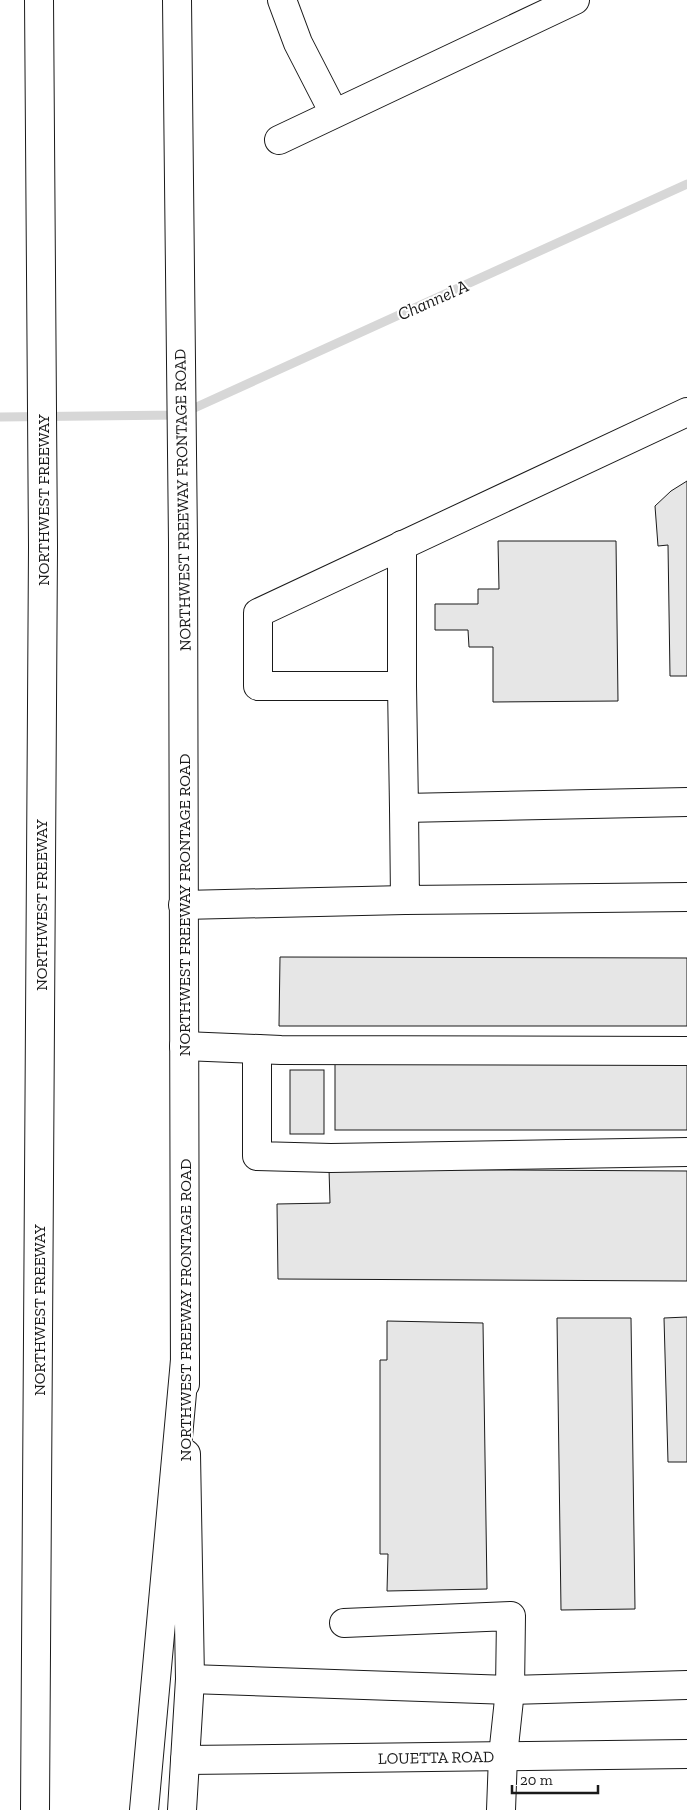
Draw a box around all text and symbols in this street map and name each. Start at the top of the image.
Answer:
water label: Channel A [394,274,472,325]
street label: NORTHWEST FREEWAY FRONTAGE ROAD [170,349,195,651]
street label: NORTHWEST FREEWAY [34,414,53,586]
street label: NORTHWEST FREEWAY FRONTAGE ROAD [175,754,194,1056]
street label: NORTHWEST FREEWAY [32,819,51,991]
street label: NORTHWEST FREEWAY FRONTAGE ROAD [176,1159,195,1461]
street label: NORTHWEST FREEWAY [30,1224,49,1396]
street label: LOUETTA ROAD [378,1747,494,1768]
scale bar [512,1762,598,1794]
text: 20 m [520,1771,553,1789]

